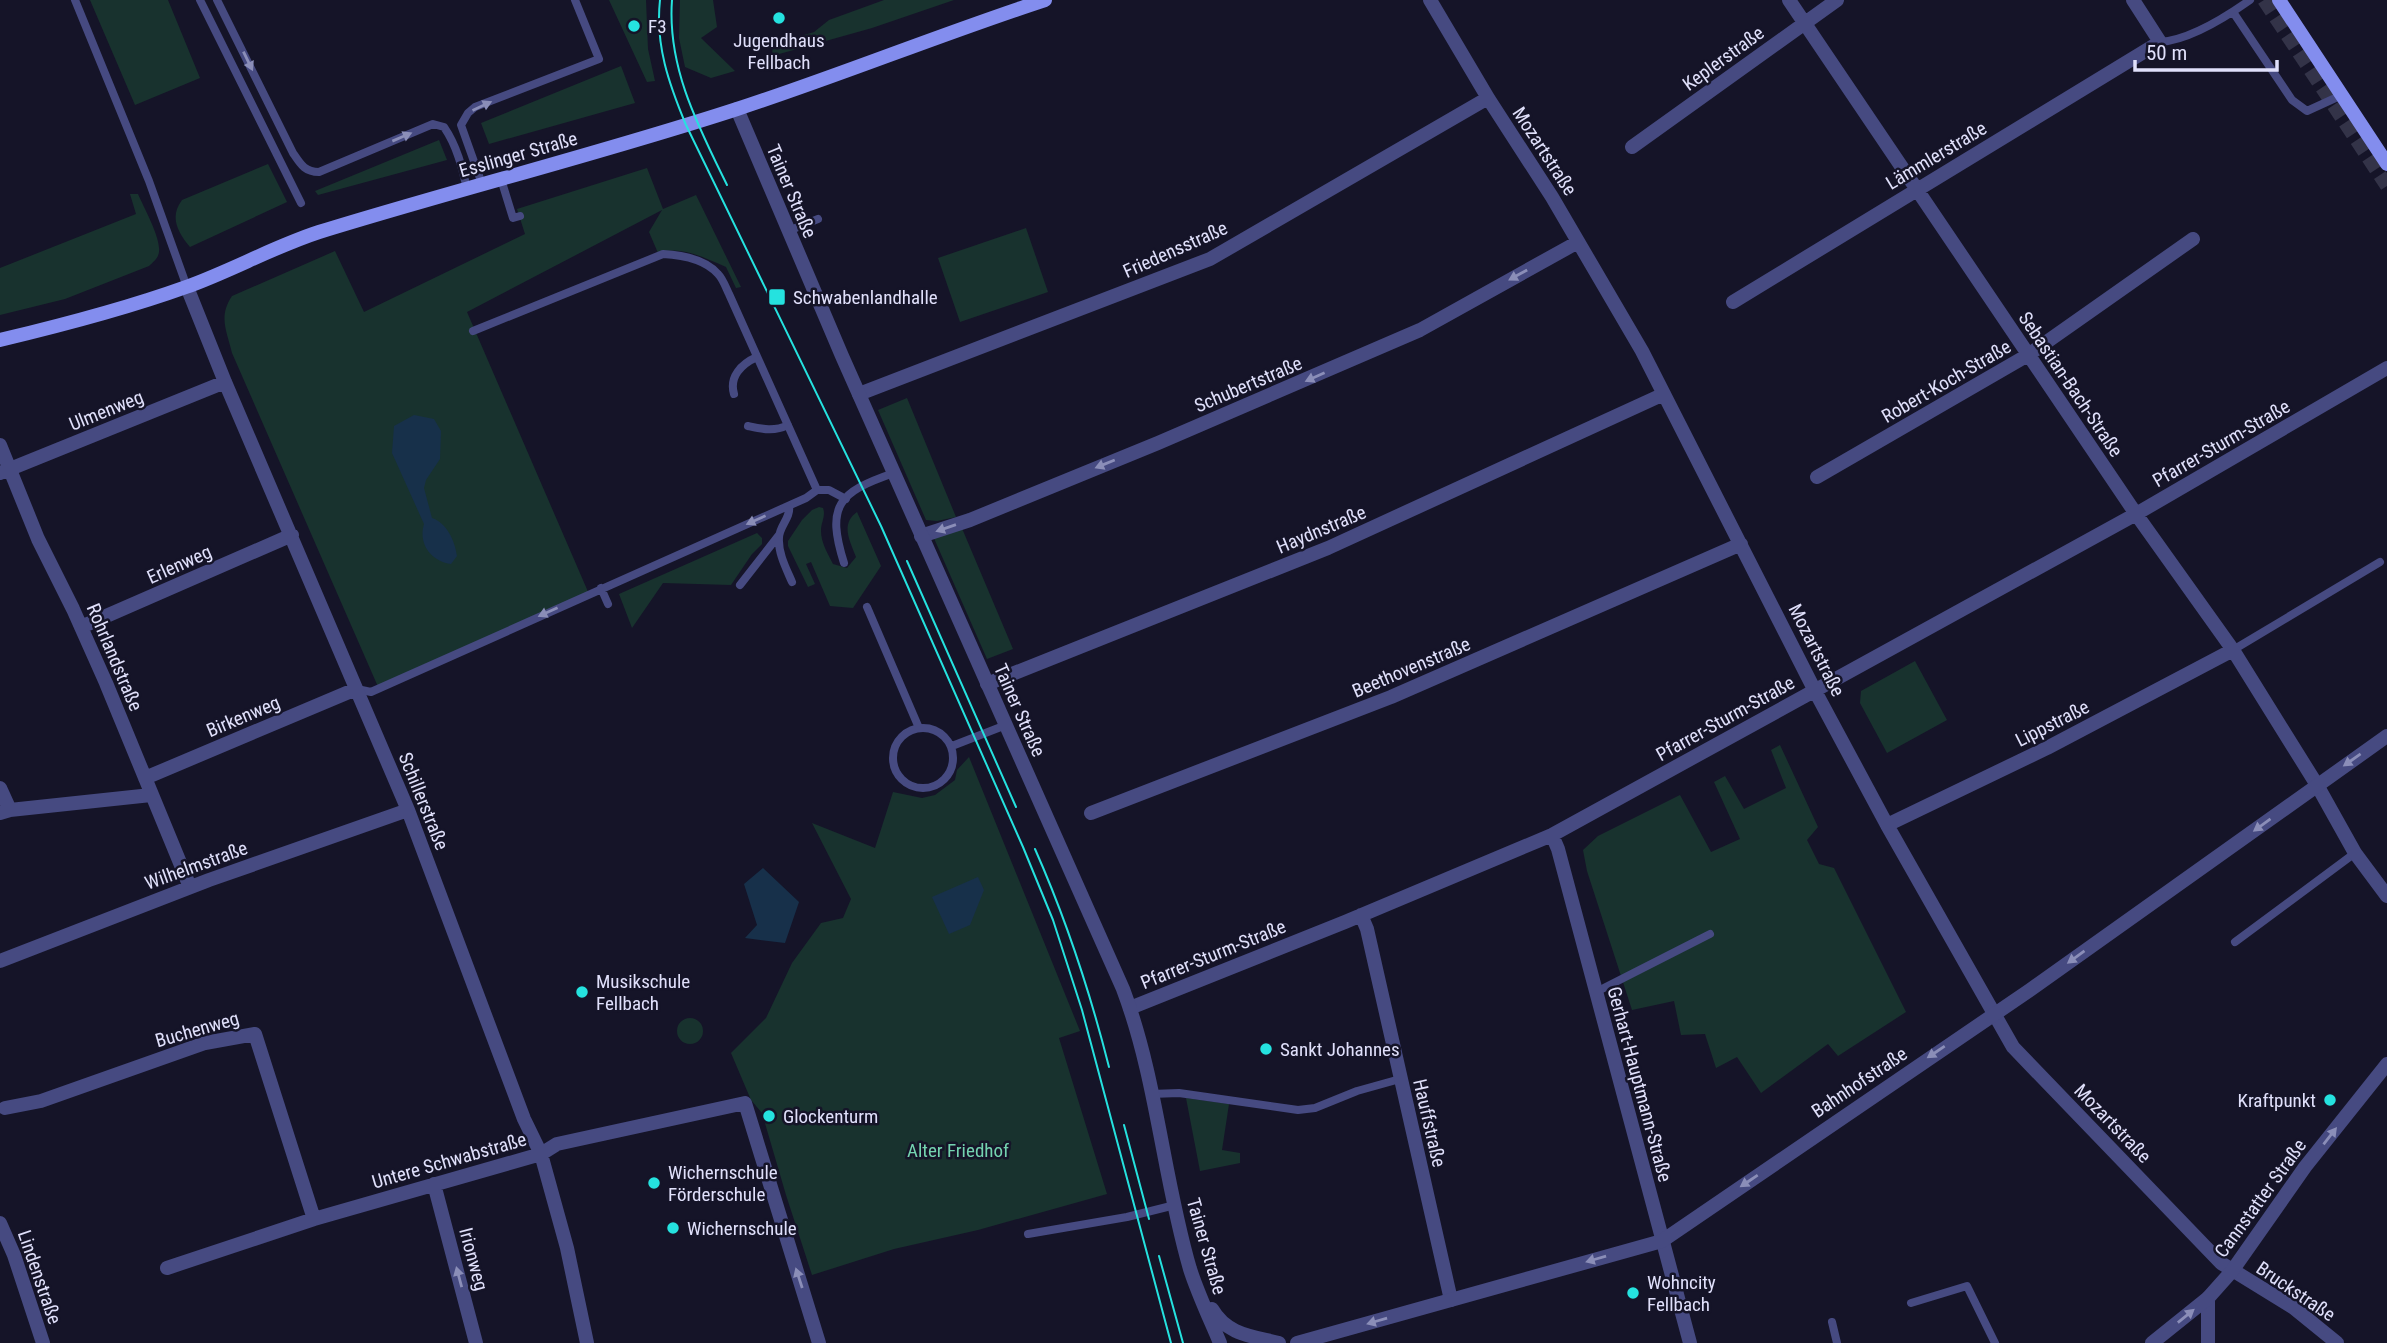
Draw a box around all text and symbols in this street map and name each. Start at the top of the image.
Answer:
marker: Jugendhaus Fellbach [771,10,787,26]
place label: F3 [648,15,667,38]
marker: F3 [626,18,642,34]
street label: Keplerstraße [1678,21,1769,96]
scale bar [2135,28,2277,72]
place label: Jugendhaus Fellbach [733,29,825,74]
text: 50 m [2146,41,2187,65]
one-way arrow [242,51,253,71]
one-way arrow [472,100,492,111]
street label: Mozartstraße [1508,103,1582,200]
street label: Lämmlerstraße [1882,116,1991,194]
street label: Esslinger Straße [456,127,580,182]
one-way arrow [392,131,412,143]
street label: Tainer Straße [762,141,822,242]
street label: Friedensstraße [1119,216,1231,283]
one-way arrow [1509,269,1528,281]
place label: Schwabenlandhalle [793,286,938,309]
marker: Schwabenlandhalle [767,287,787,307]
street label: Sebastian-Bach-Straße [2014,307,2128,461]
street label: Robert-Koch-Straße [1877,335,2015,428]
street label: Schubertstraße [1191,351,1306,417]
one-way arrow [1305,371,1325,383]
street label: Ulmenweg [66,385,147,436]
street label: Pfarrer-Sturm-Straße [2148,395,2294,492]
one-way arrow [1094,459,1115,470]
street label: Haydnstraße [1273,500,1369,559]
one-way arrow [746,514,766,526]
one-way arrow [935,523,956,534]
street label: Erlenweg [143,540,215,589]
street label: Rohrlandstraße [82,600,147,714]
street label: Mozartstraße [1783,600,1850,700]
one-way arrow [538,606,558,618]
street label: Beethovenstraße [1349,632,1474,703]
street label: Tainer Straße [989,660,1050,760]
street label: Pfarrer-Sturm-Straße [1652,671,1799,766]
street label: Birkenweg [203,691,283,742]
street label: Lippstraße [2011,695,2093,752]
street label: Schillerstraße [394,749,454,853]
one-way arrow [2343,753,2361,767]
one-way arrow [2253,817,2271,831]
street label: Wilhelmstraße [142,836,251,895]
street label: Pfarrer-Sturm-Straße [1137,915,1289,994]
one-way arrow [2067,950,2085,964]
place label: Musikschule Fellbach [596,970,690,1015]
marker: Musikschule Fellbach [574,984,590,1000]
street label: Gerhart-Hauptmann-Straße [1602,984,1677,1184]
street label: Buchenweg [153,1007,242,1052]
place label: Sankt Johannes [1280,1038,1400,1061]
marker: Sankt Johannes [1258,1041,1274,1057]
street label: Bahnhofstraße [1807,1042,1911,1123]
one-way arrow [1927,1045,1945,1059]
street label: Hauffstraße [1408,1077,1451,1169]
street label: Mozartstraße [2069,1079,2156,1168]
place label: Kraftpunkt [2238,1089,2316,1112]
marker: Kraftpunkt [2322,1092,2338,1108]
place label: Glockenturm [783,1105,878,1128]
marker: Glockenturm [761,1108,777,1124]
street label: Untere Schwabstraße [369,1127,529,1194]
one-way arrow [2322,1127,2336,1145]
street label: Cannstatter Straße [2210,1135,2311,1262]
park label: Alter Friedhof [907,1139,1009,1162]
place label: Wichernschule Förderschule [668,1161,778,1206]
one-way arrow [1740,1174,1758,1188]
marker: Wichernschule Förderschule [646,1175,662,1191]
street label: Tainer Straße [1182,1195,1231,1297]
place label: Wichernschule [687,1217,797,1240]
marker: Wichernschule [665,1220,681,1236]
street label: Irionweg [454,1225,493,1293]
street label: Lindenstraße [13,1227,66,1327]
one-way arrow [1585,1254,1607,1265]
street label: Bruckstraße [2252,1257,2340,1326]
one-way arrow [453,1266,464,1288]
one-way arrow [793,1267,804,1288]
place label: Wohncity Fellbach [1647,1271,1716,1316]
marker: Wohncity Fellbach [1625,1285,1641,1301]
one-way arrow [2177,1309,2194,1324]
one-way arrow [1366,1316,1387,1326]

